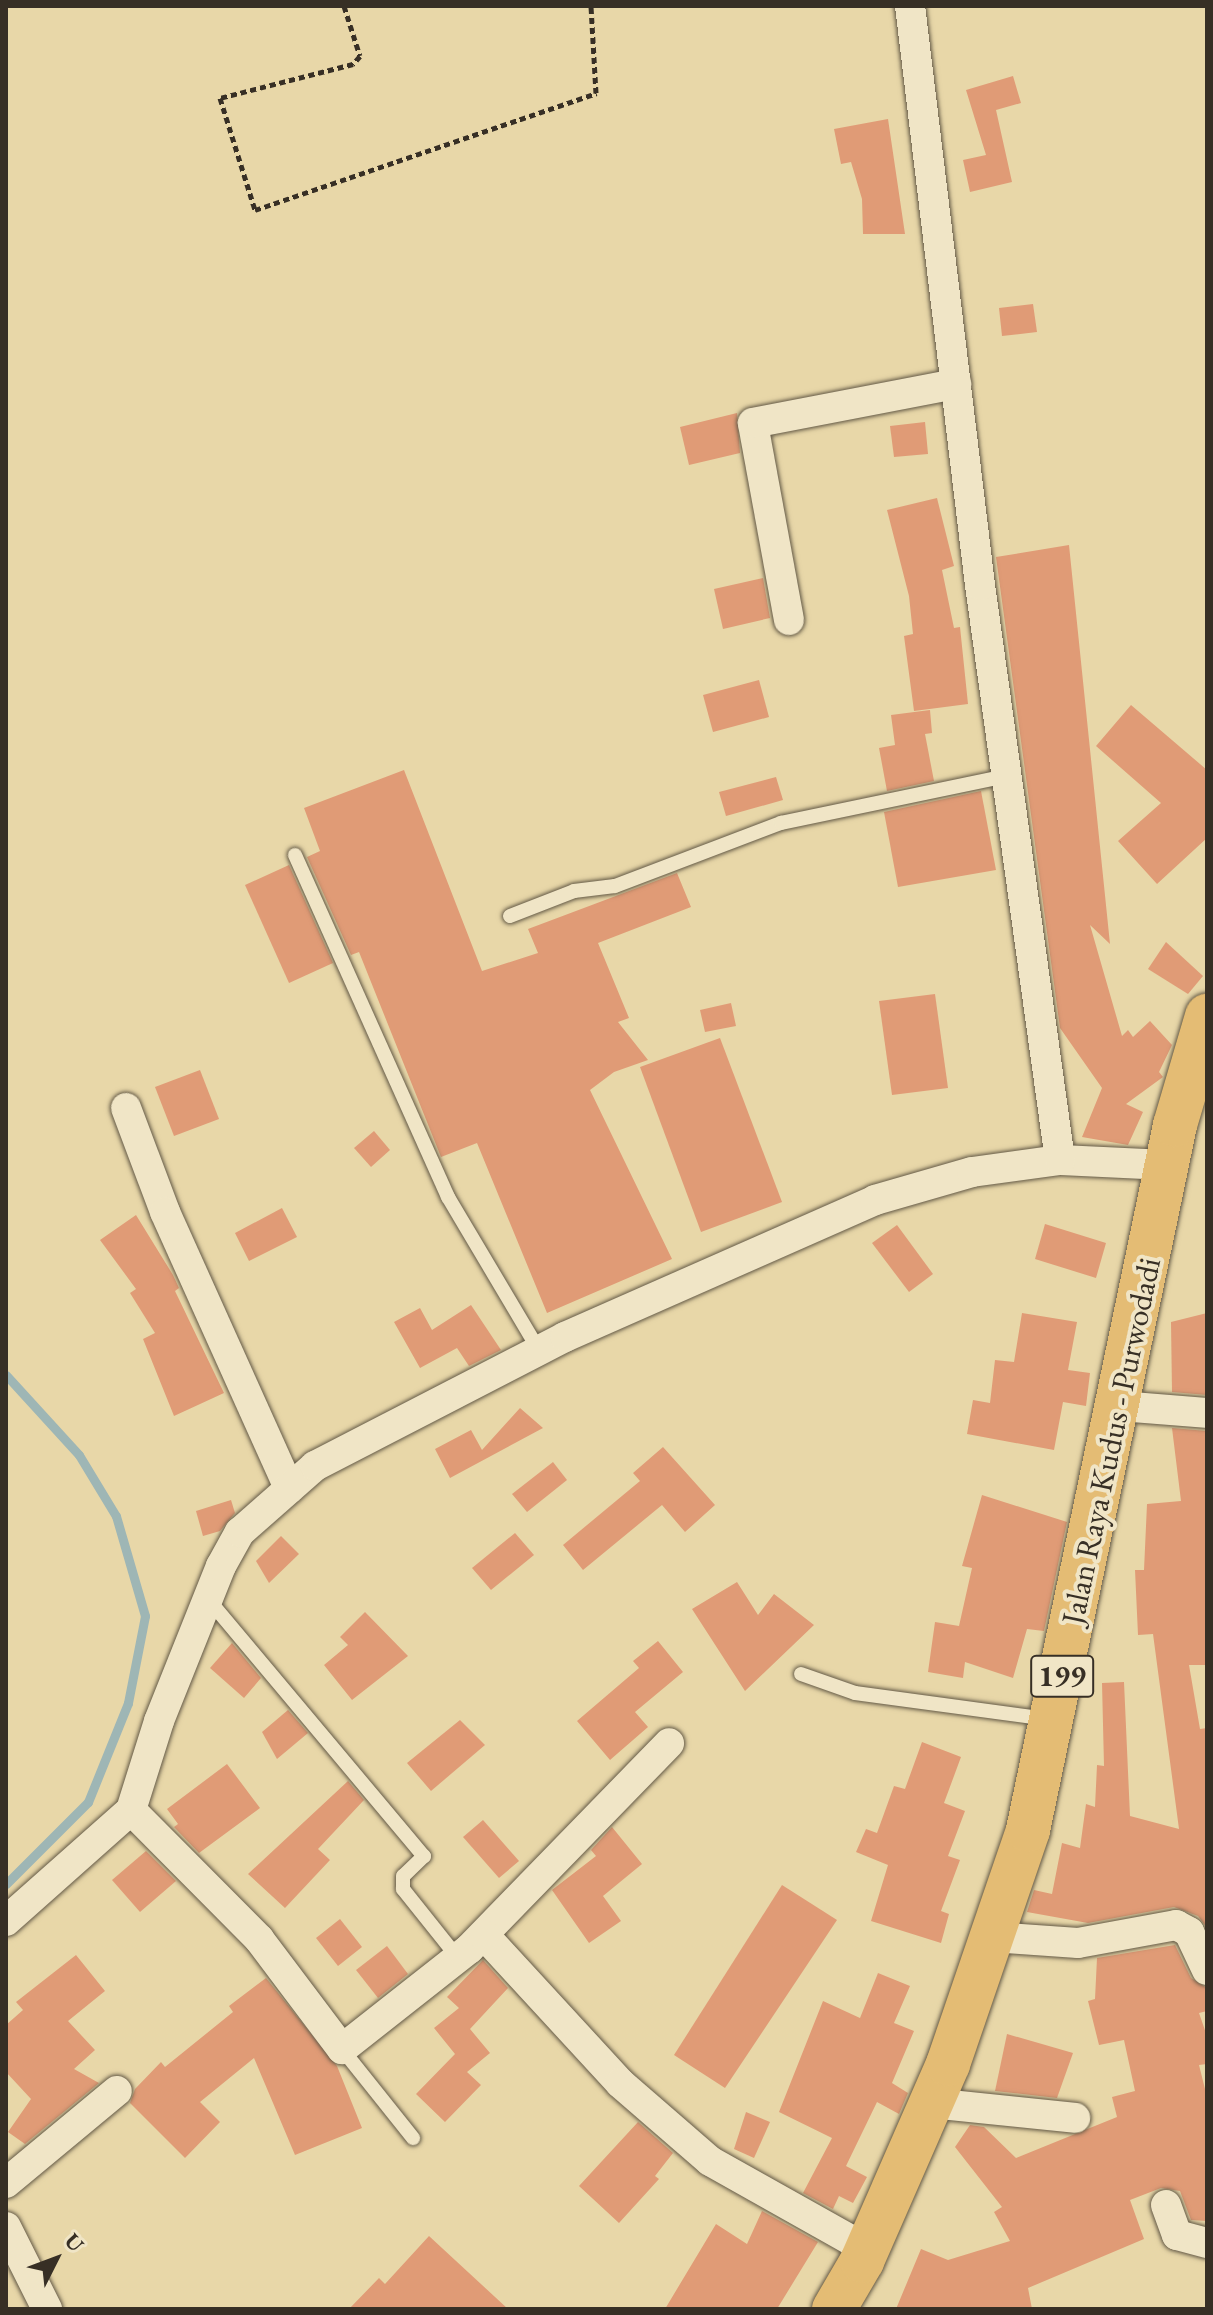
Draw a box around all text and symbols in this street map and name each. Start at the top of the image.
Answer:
street label: Jalan Raya Kudus - Purwodadi [1053,1254,1169,1628]
road number: 199 [1030,1650,1094,1702]
north arrow [16,2219,96,2299]
text: U [58,2227,90,2258]

